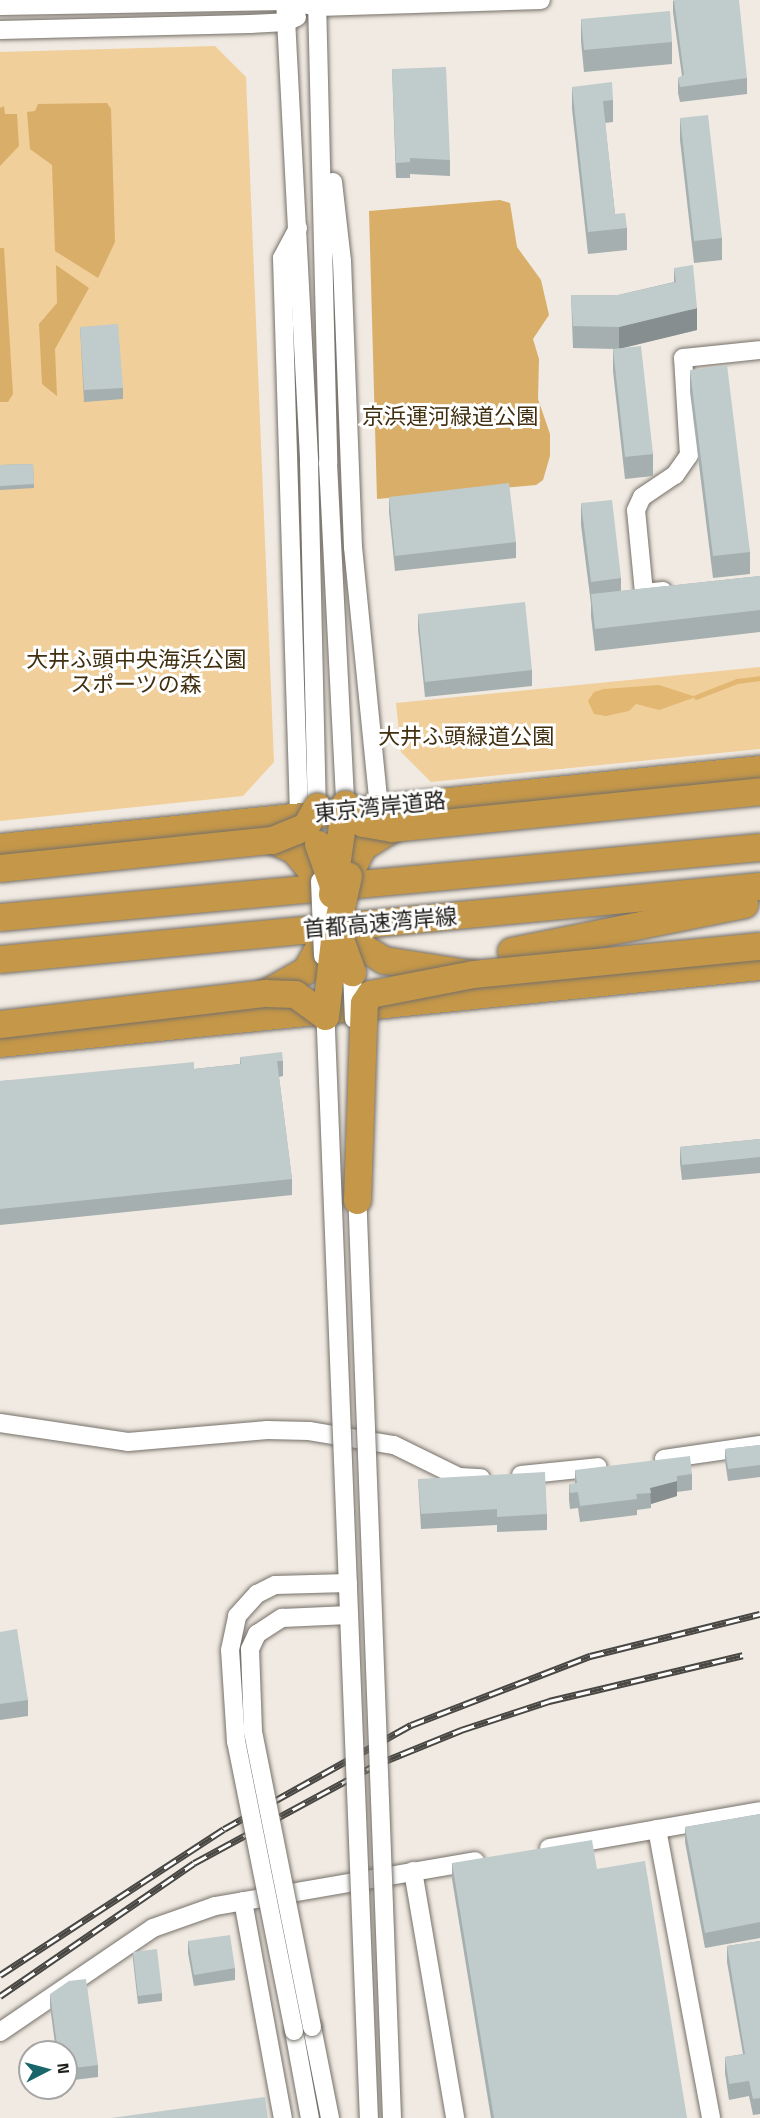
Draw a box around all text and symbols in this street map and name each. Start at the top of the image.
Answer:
park label: 京浜運河緑道公園 [362,404,538,430]
park label: 大井ふ頭中央海浜公園 スポーツの森 [26,646,246,698]
park label: 大井ふ頭緑道公園 [378,724,554,750]
street label: 東京湾岸道路 [313,787,447,827]
street label: 首都高速湾岸線 [302,903,458,943]
north arrow [18,2040,78,2100]
text: N [51,2062,76,2075]

